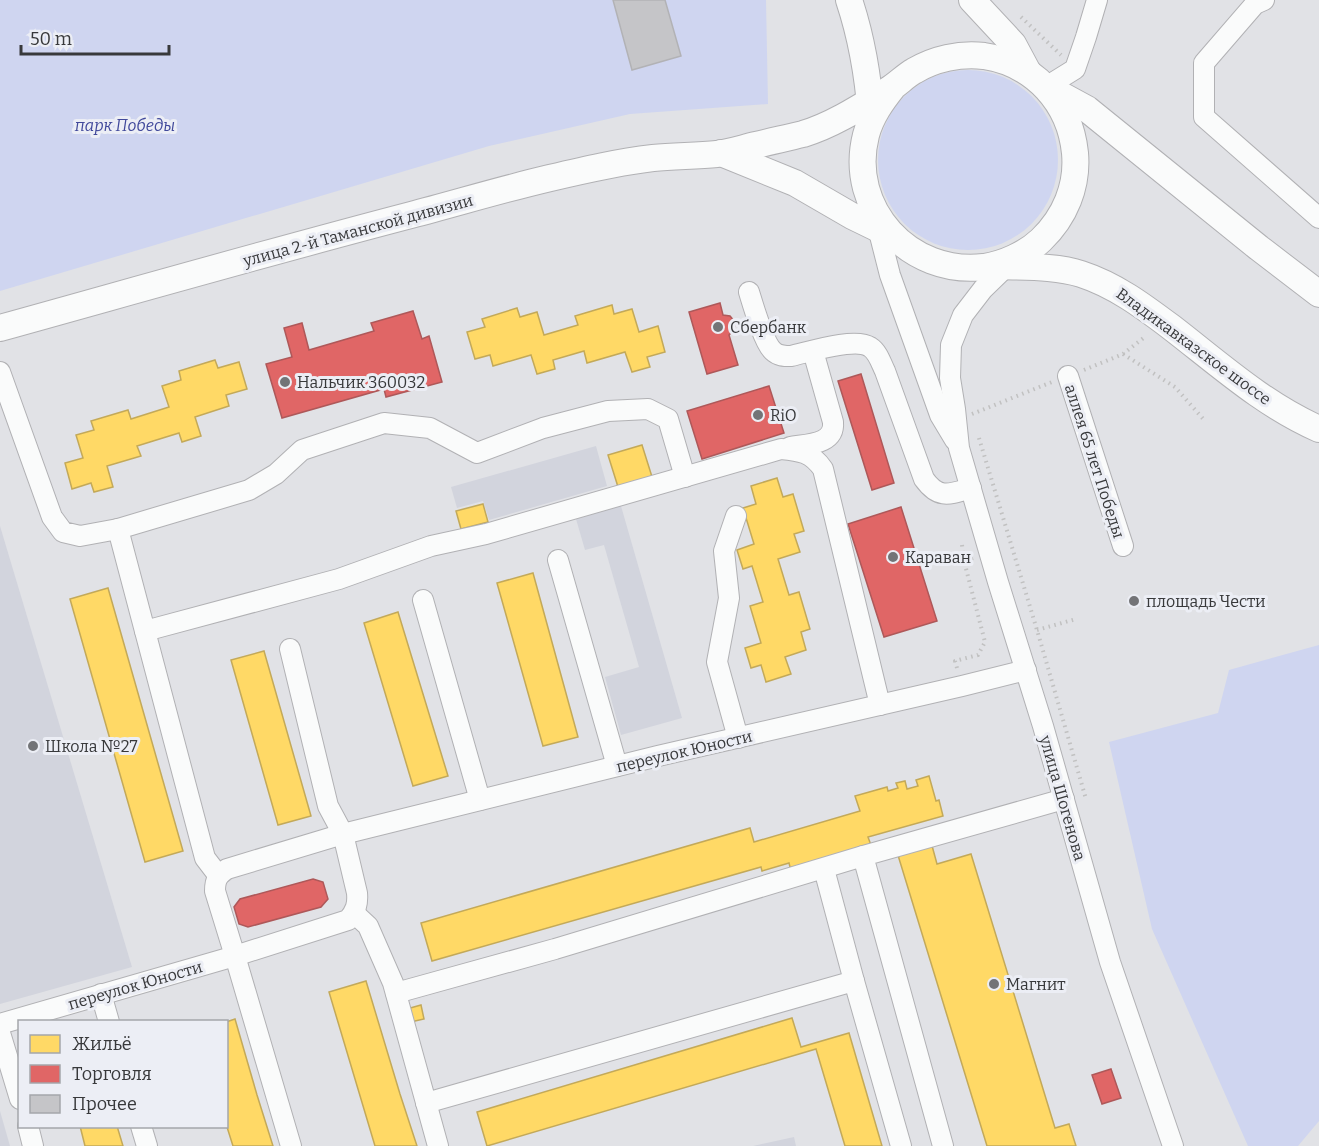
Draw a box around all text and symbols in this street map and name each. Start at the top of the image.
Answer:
scale bar [21,18,170,56]
text: 50 m [30,28,72,50]
park label: парк Победы [74,116,175,135]
street label: улица 2-й Таманской дивизии [240,191,475,271]
street label: Владикавказское шоссе [1113,284,1275,409]
place label: Сбербанк [730,318,807,337]
marker: Сбербанк [711,320,725,334]
place label: Нальчик 360032 [297,373,425,392]
marker: Нальчик 360032 [278,375,292,389]
street label: аллея 65 лет Победы [1061,382,1128,541]
place label: RiO [770,406,797,425]
marker: RiO [751,408,765,422]
place label: Караван [905,548,971,567]
marker: Караван [886,550,900,564]
place label: площадь Чести [1146,592,1266,611]
marker: площадь Чести [1127,594,1141,608]
street label: переулок Юности [614,727,754,776]
street label: улица Шогенова [1035,732,1090,863]
place label: Школа №27 [45,737,137,756]
marker: Школа №27 [26,739,40,753]
street label: переулок Юности [66,957,204,1014]
place label: Магнит [1006,975,1065,994]
marker: Магнит [987,977,1001,991]
legend [18,1020,228,1128]
text: Жильё [72,1033,132,1055]
text: Торговля [72,1063,152,1085]
text: Прочее [72,1093,137,1115]

